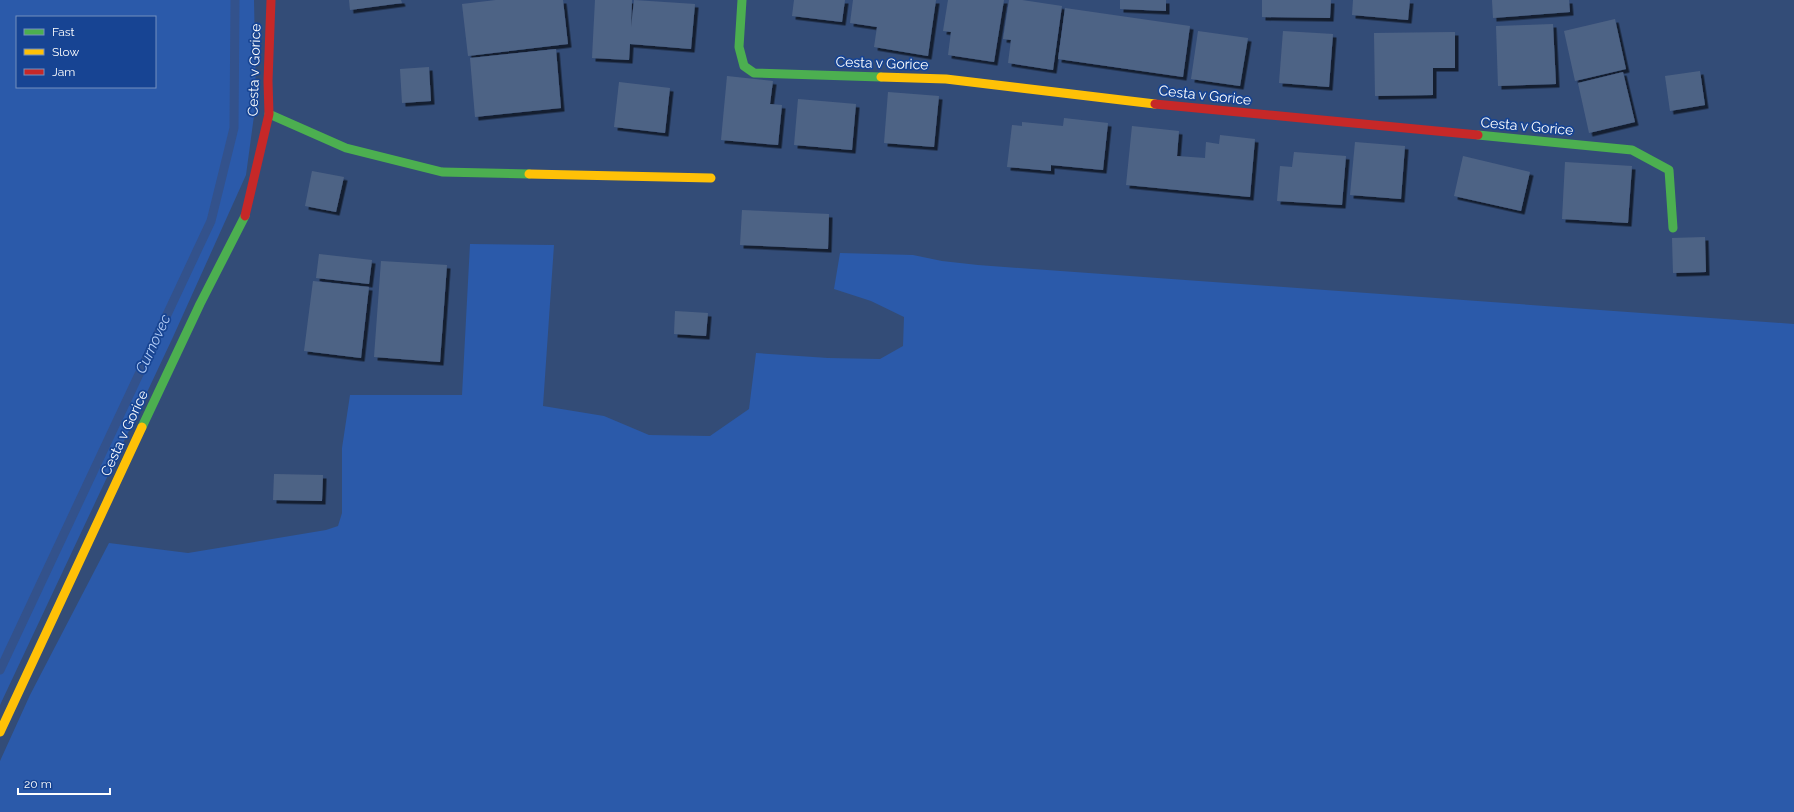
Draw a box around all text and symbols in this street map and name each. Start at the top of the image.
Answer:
legend [16,16,156,88]
street label: Cesta v Gorice [244,23,264,117]
text: Fast [52,25,75,39]
text: Slow [52,45,79,59]
street label: Cesta v Gorice [835,53,929,73]
text: Jam [52,65,75,79]
street label: Cesta v Gorice [1158,82,1252,108]
street label: Cesta v Gorice [1480,114,1574,138]
water label: Curnovec [131,311,175,377]
street label: Cesta v Gorice [97,388,151,478]
scale bar [18,770,110,796]
text: 20 m [24,777,52,791]

